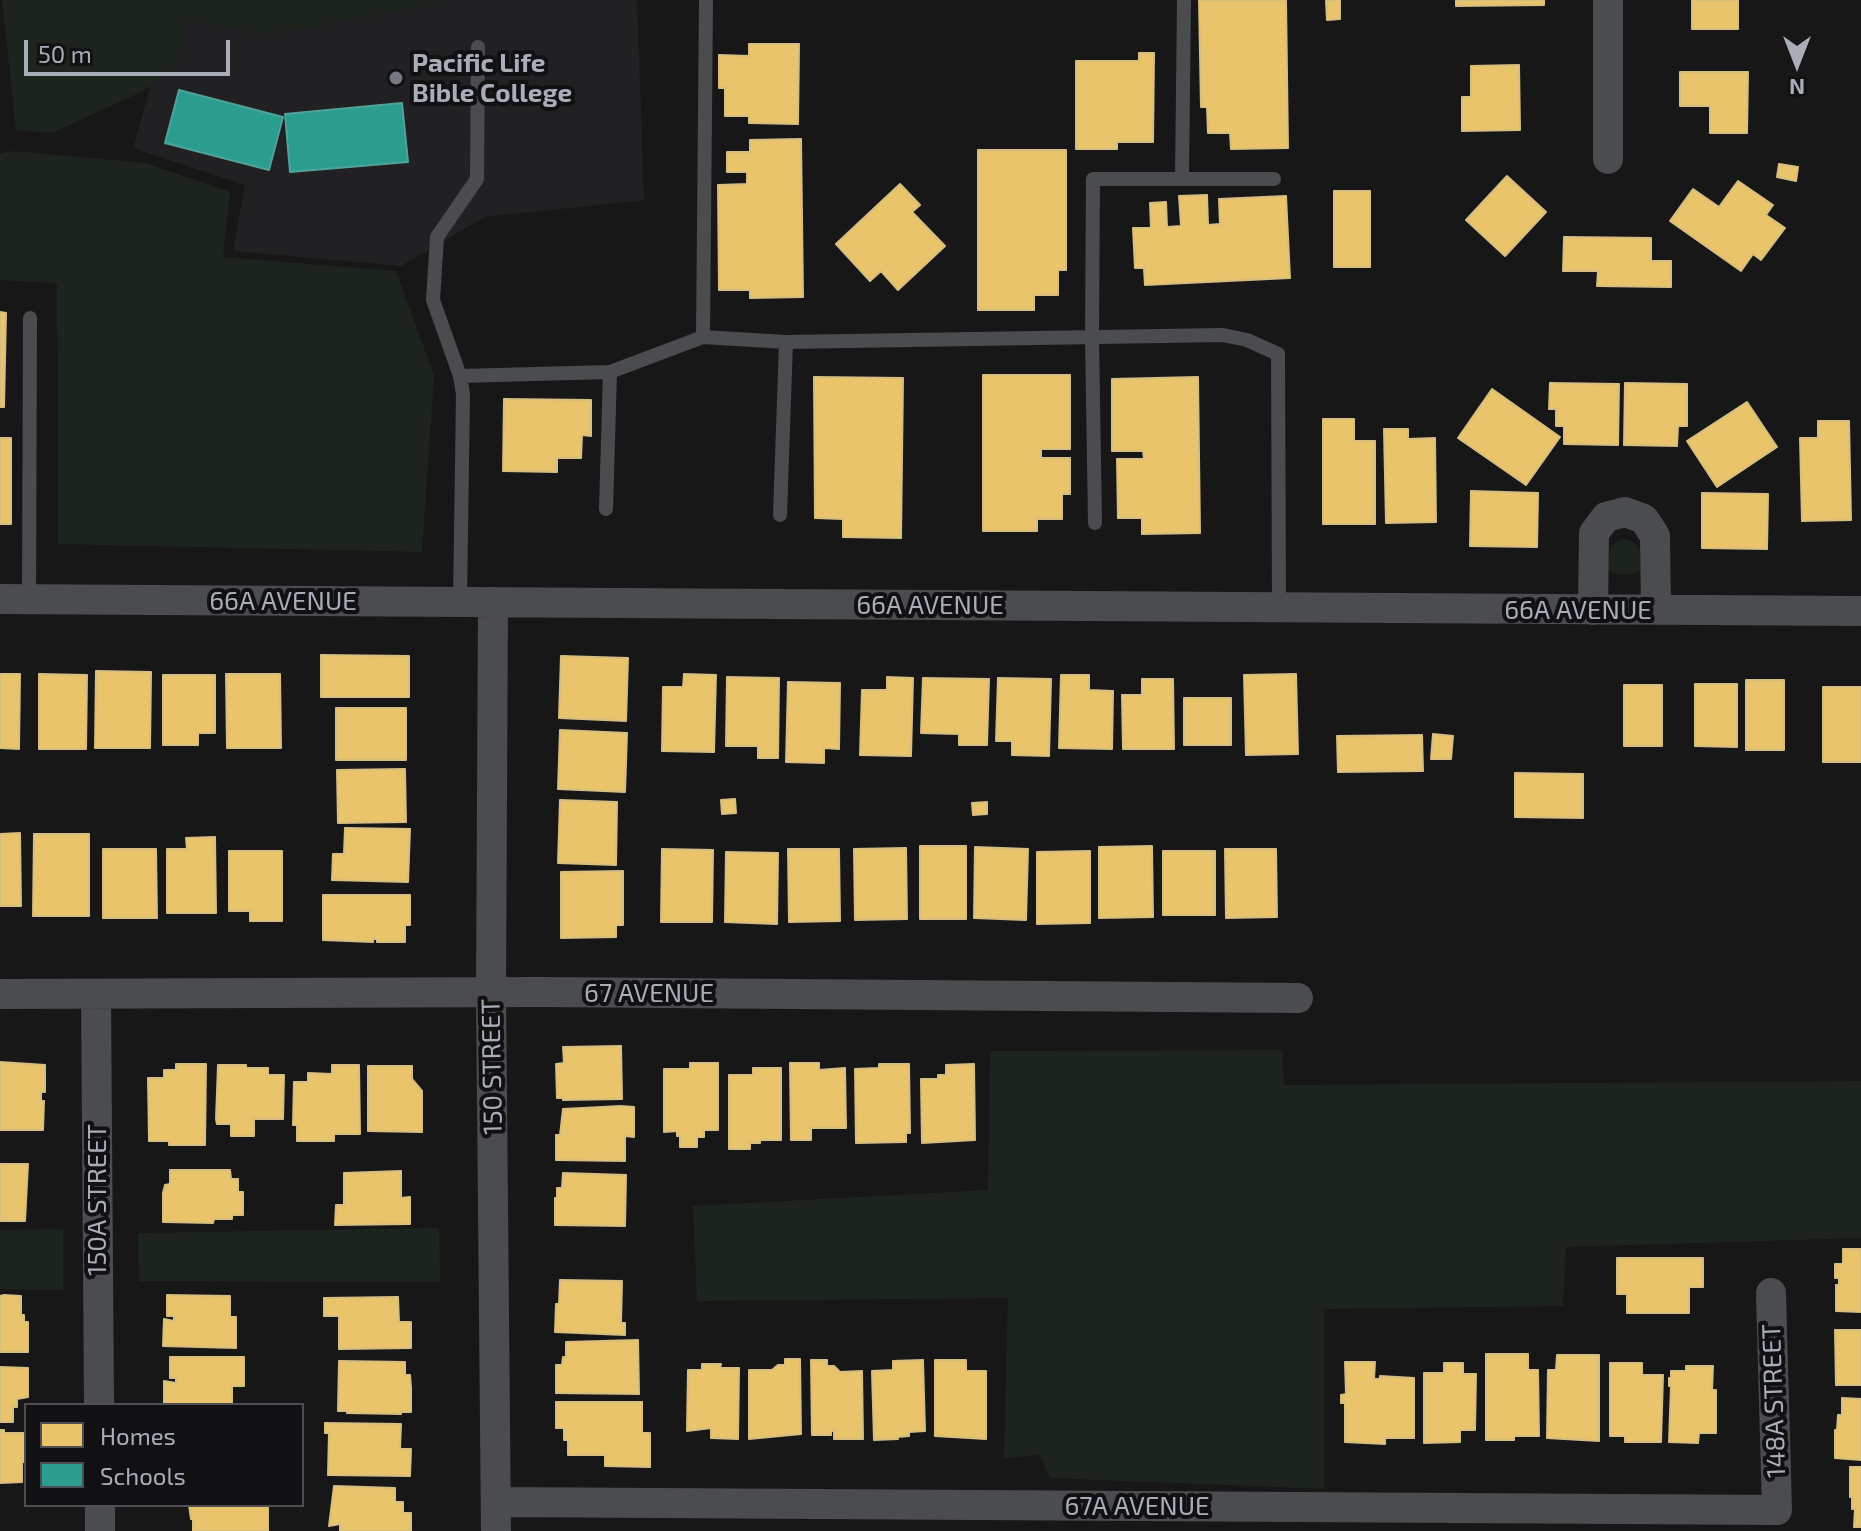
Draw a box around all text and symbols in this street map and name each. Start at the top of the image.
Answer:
scale bar [28,24,234,74]
north arrow [1757,24,1837,104]
text: 50 m [38,39,92,68]
place label: Pacific Life Bible College [412,47,572,108]
marker: Pacific Life Bible College [387,69,405,87]
text: N [1789,75,1805,101]
street label: 66A AVENUE [209,585,357,617]
street label: 66A AVENUE [856,589,1004,621]
street label: 66A AVENUE [1504,594,1652,626]
street label: 67 AVENUE [584,977,714,1009]
street label: 150 STREET [475,999,509,1135]
street label: 150A STREET [81,1124,113,1276]
street label: 148A STREET [1756,1323,1792,1479]
legend [24,1403,304,1507]
text: Homes [100,1421,176,1450]
text: Schools [100,1461,186,1490]
street label: 67A AVENUE [1064,1490,1210,1522]

